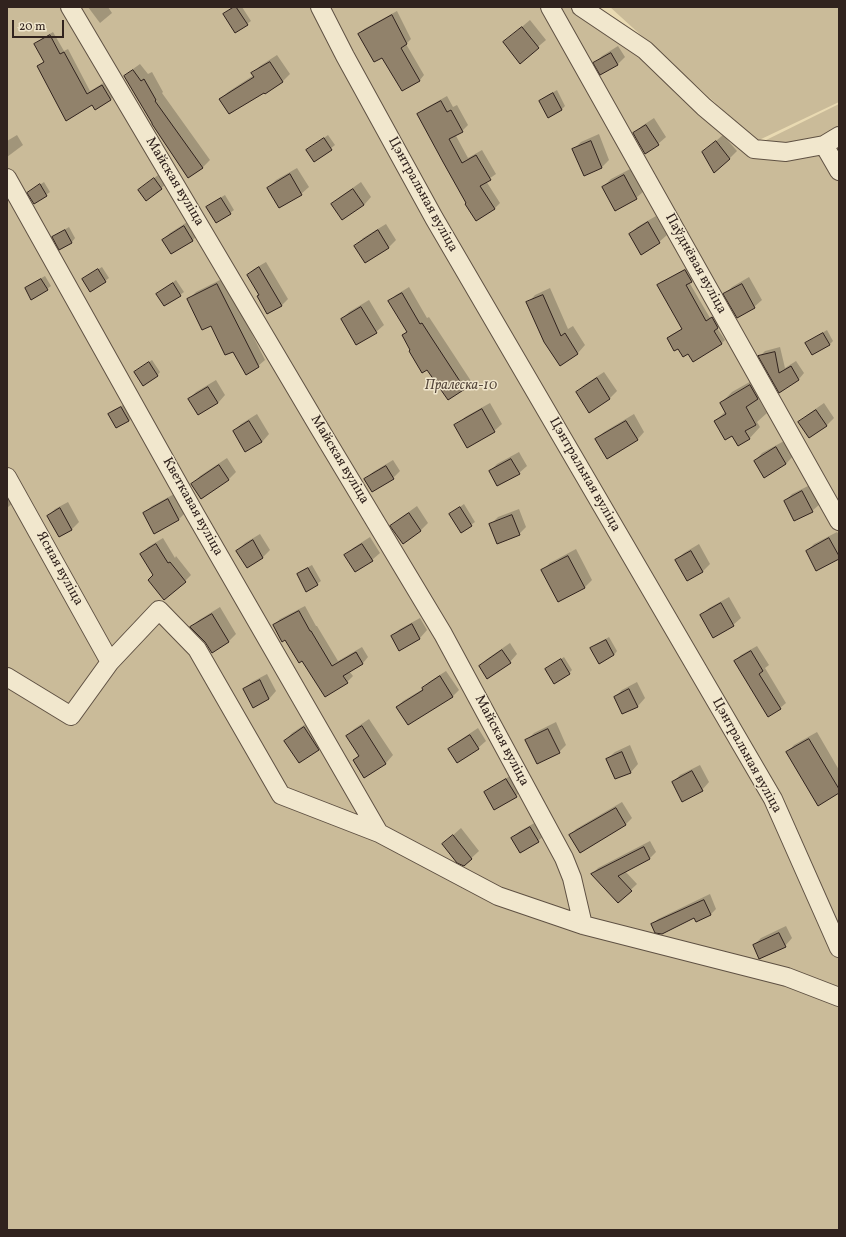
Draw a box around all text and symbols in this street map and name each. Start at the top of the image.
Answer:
scale bar [14,12,66,38]
text: 20 m [19,19,46,35]
street label: Цэнтральная вуліца [383,134,461,256]
street label: Майская вуліца [141,135,207,229]
street label: Паўднёвая вуліца [660,211,730,317]
park label: Пралеска-10 [425,378,497,394]
street label: Майская вуліца [306,413,372,507]
street label: Цэнтральная вуліца [544,415,624,535]
street label: Кветкавая вуліца [158,455,226,559]
street label: Ясная вуліца [32,529,86,609]
street label: Майская вуліца [470,693,532,789]
street label: Цэнтральная вуліца [707,695,785,817]

